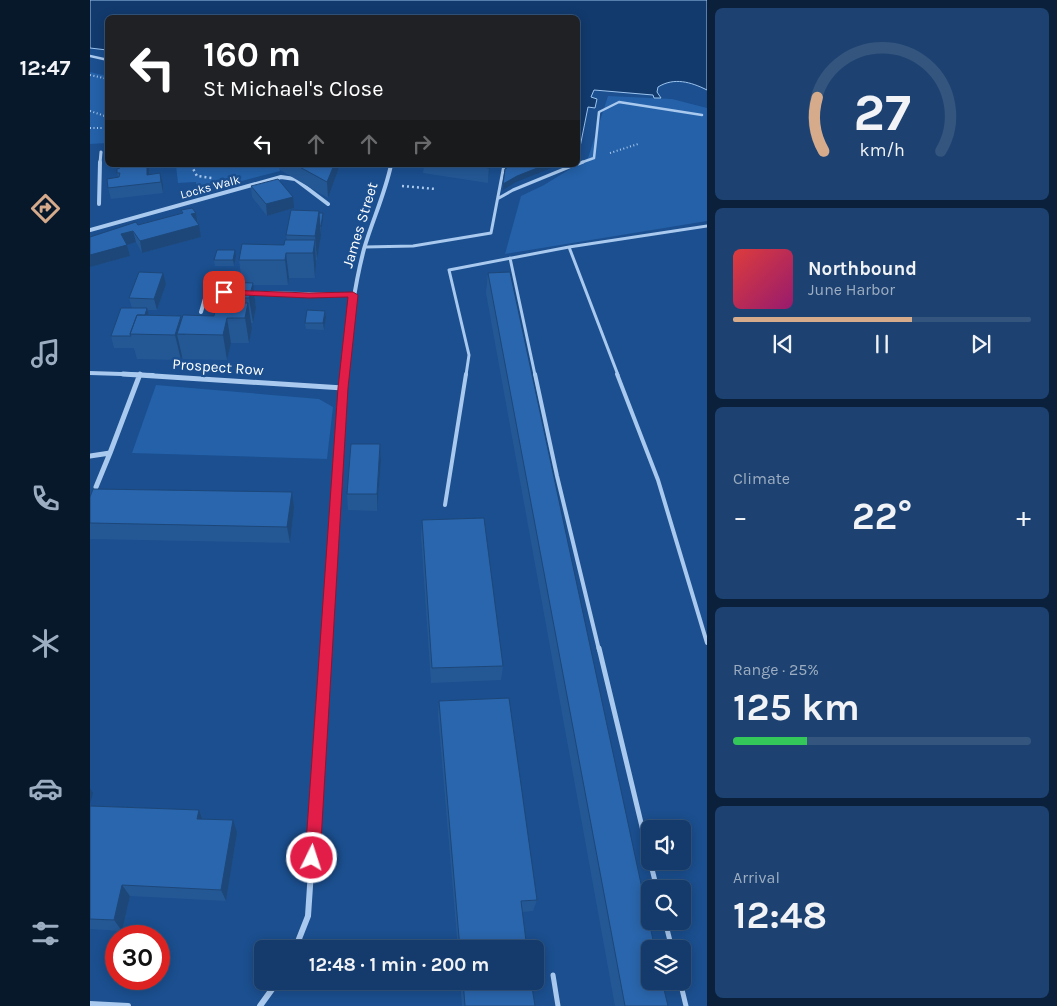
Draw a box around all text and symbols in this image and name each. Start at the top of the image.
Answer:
text: 160 m [203,34,301,75]
icon: left [120,35,185,100]
text: 12:47 [19,55,71,81]
text: St Michael's Close [203,76,383,102]
text: 27 [853,82,911,143]
icon: left [249,130,277,158]
icon: ahead [302,130,330,158]
icon: ahead [355,130,383,158]
icon: right [408,130,436,158]
text: km/h [859,140,905,161]
street label: Locks Walk [179,172,242,202]
street label: James Street [338,180,382,270]
icon: directions [28,191,63,226]
text: Northbound [808,258,917,280]
pin [203,271,245,313]
icon: arrive [210,278,238,306]
text: June Harbor [808,280,895,299]
icon: previous [769,330,797,358]
icon: pause [868,330,896,358]
icon: next [967,330,995,358]
icon: music [28,336,63,371]
street label: Prospect Row [172,355,264,379]
text: Climate [733,469,790,488]
icon: phone [28,481,63,516]
text: 22° [852,494,912,539]
text: − [733,500,748,533]
text: + [1016,500,1031,533]
icon: climate [28,626,63,661]
text: Range · 25% [733,660,819,679]
text: 125 km [733,685,860,730]
icon: car [28,771,63,806]
map controls [641,820,691,990]
button: sound [641,820,691,870]
position arrow [285,831,337,883]
text: Arrival [733,868,780,887]
button: search [641,880,691,930]
text: 12:48 [733,893,827,938]
icon: filters [28,916,63,951]
speed limit sign: 30 [105,925,170,990]
button: layers [641,940,691,990]
text: 12:48 · 1 min · 200 m [309,954,489,976]

